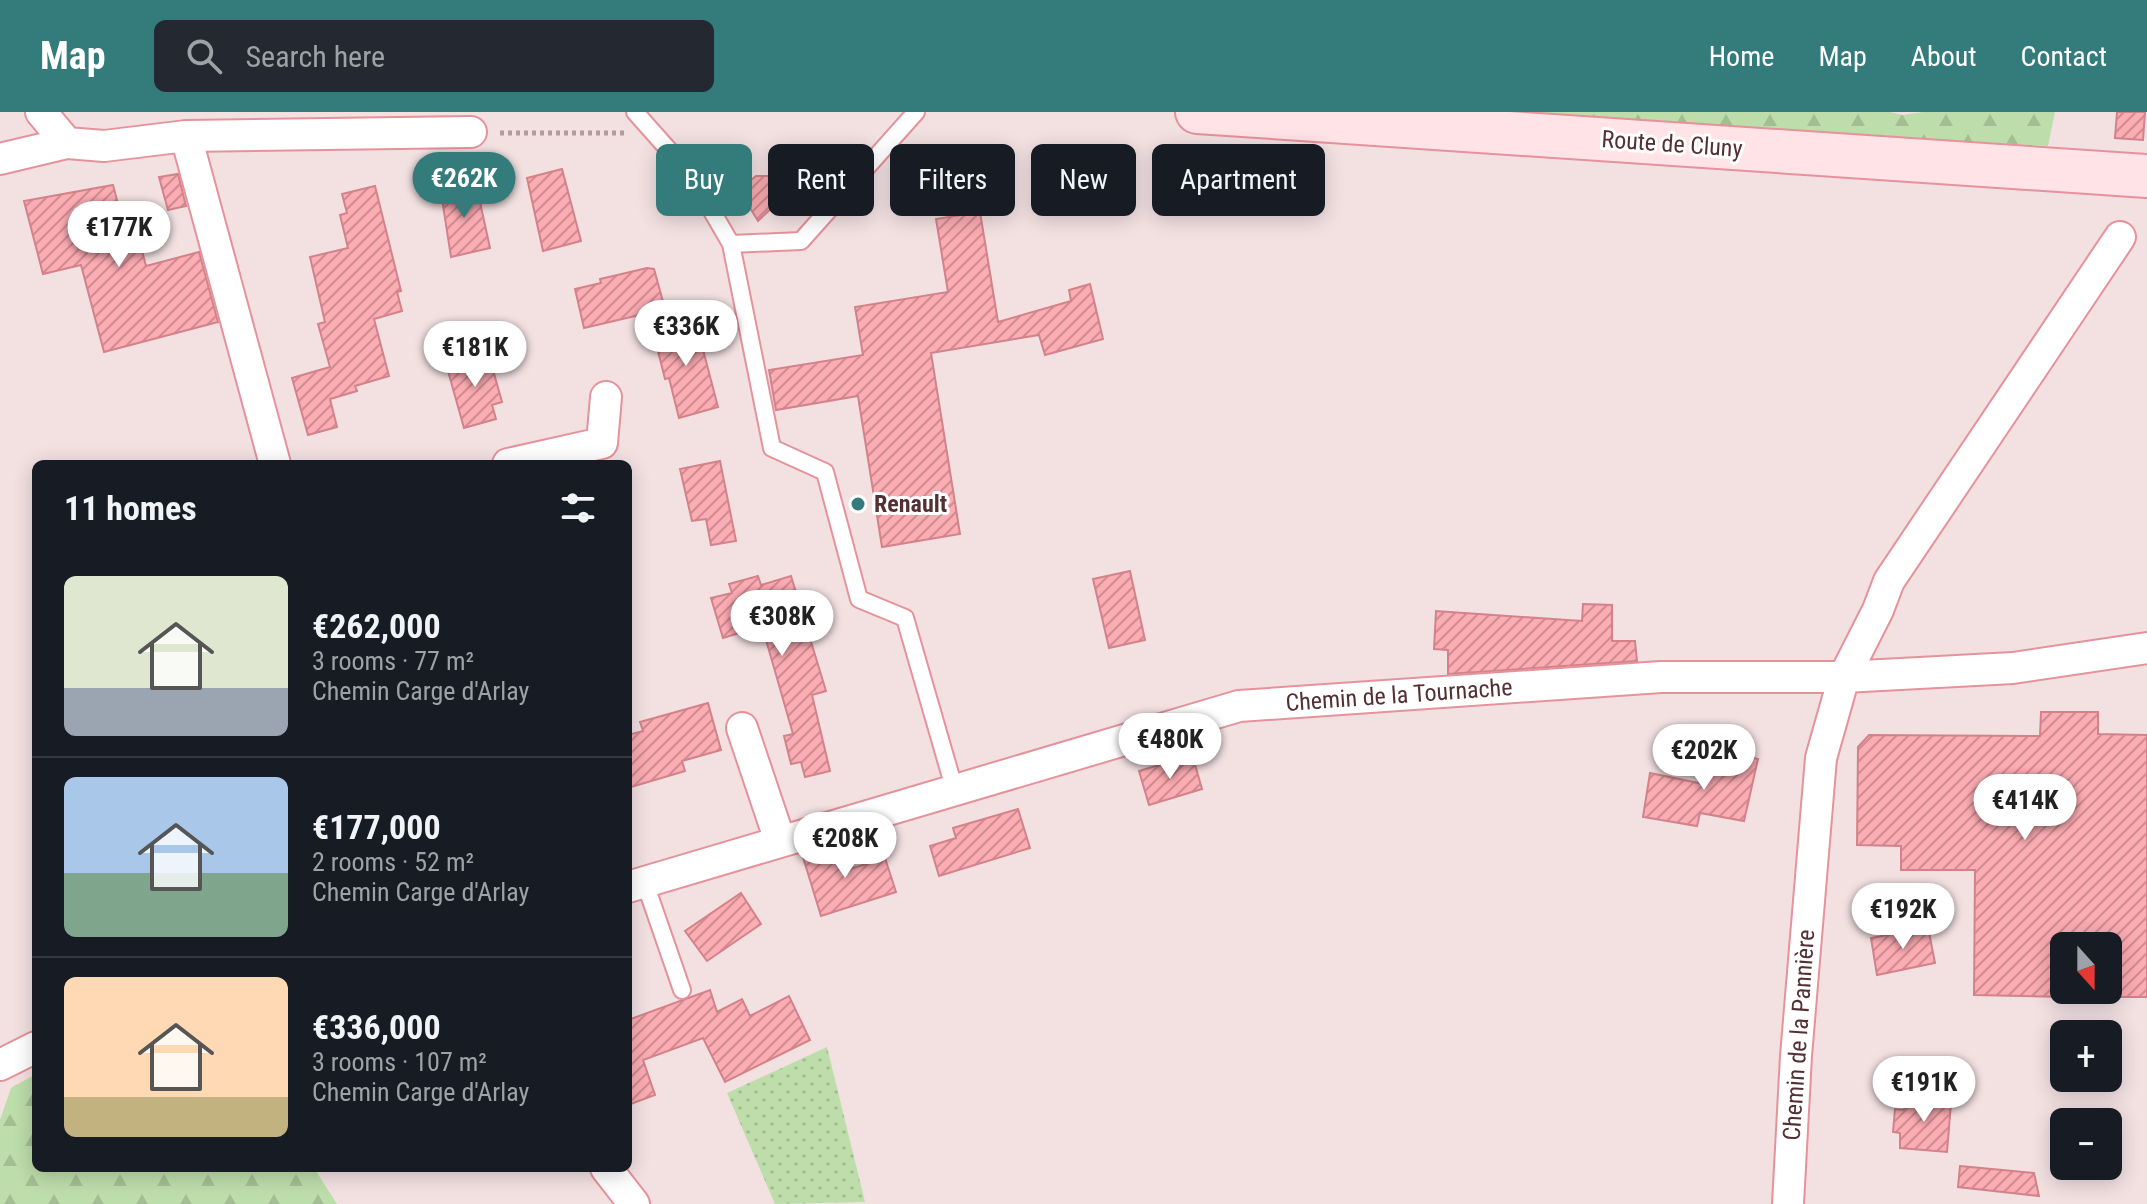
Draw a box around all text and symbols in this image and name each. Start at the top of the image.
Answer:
search box [154,20,714,92]
text: Map [40,34,106,78]
icon: search [182,34,226,78]
text: Search here [246,39,385,74]
text: Home [1709,40,1774,73]
text: Map [1818,40,1867,73]
text: About [1911,40,1977,73]
text: Contact [2021,40,2107,73]
street label: Route de Cluny [1601,125,1743,163]
chip: Buy [656,144,752,216]
chip: Rent [768,144,874,216]
chip: Filters [890,144,1015,216]
chip: New [1031,144,1136,216]
chip: Apartment [1152,144,1325,216]
pin: €262K [408,152,520,220]
text: €262K [431,163,497,193]
pin: €177K [63,201,175,269]
text: €177K [86,212,152,242]
pin: €336K [630,300,742,368]
text: €336K [653,311,719,341]
pin: €181K [419,321,531,389]
text: €181K [442,332,508,362]
icon: filters [556,486,600,530]
text: 11 homes [64,488,197,528]
place label: Renault [874,490,947,518]
marker: Renault [849,495,867,513]
pin: €308K [726,590,838,658]
text: €308K [749,601,815,631]
text: €262,000 [312,606,441,646]
icon: home [128,608,224,704]
text: 3 rooms · 77 m² [312,646,474,676]
street label: Chemin de la Tournache [1285,673,1513,717]
text: Chemin Carge d'Arlay [312,676,529,706]
pin: €480K [1114,713,1226,781]
text: €480K [1137,724,1203,754]
pin: €202K [1648,724,1760,792]
text: €202K [1671,735,1737,765]
pin: €414K [1969,774,2081,842]
text: €414K [1992,785,2058,815]
text: €177,000 [312,807,441,847]
icon: home [128,809,224,905]
pin: €208K [789,812,901,880]
text: €208K [812,823,878,853]
text: 2 rooms · 52 m² [312,847,474,877]
text: Chemin Carge d'Arlay [312,877,529,907]
pin: €192K [1847,883,1959,951]
text: €192K [1870,894,1936,924]
street label: Chemin de la Pannière [1778,929,1820,1141]
north arrow [2050,932,2122,1004]
map controls [2050,932,2122,1180]
text: €336,000 [312,1007,441,1047]
icon: home [128,1009,224,1105]
button: + [2050,1020,2122,1092]
text: 3 rooms · 107 m² [312,1047,487,1077]
pin: €191K [1868,1056,1980,1124]
text: €191K [1891,1067,1957,1097]
text: Chemin Carge d'Arlay [312,1077,529,1107]
button: − [2050,1108,2122,1180]

